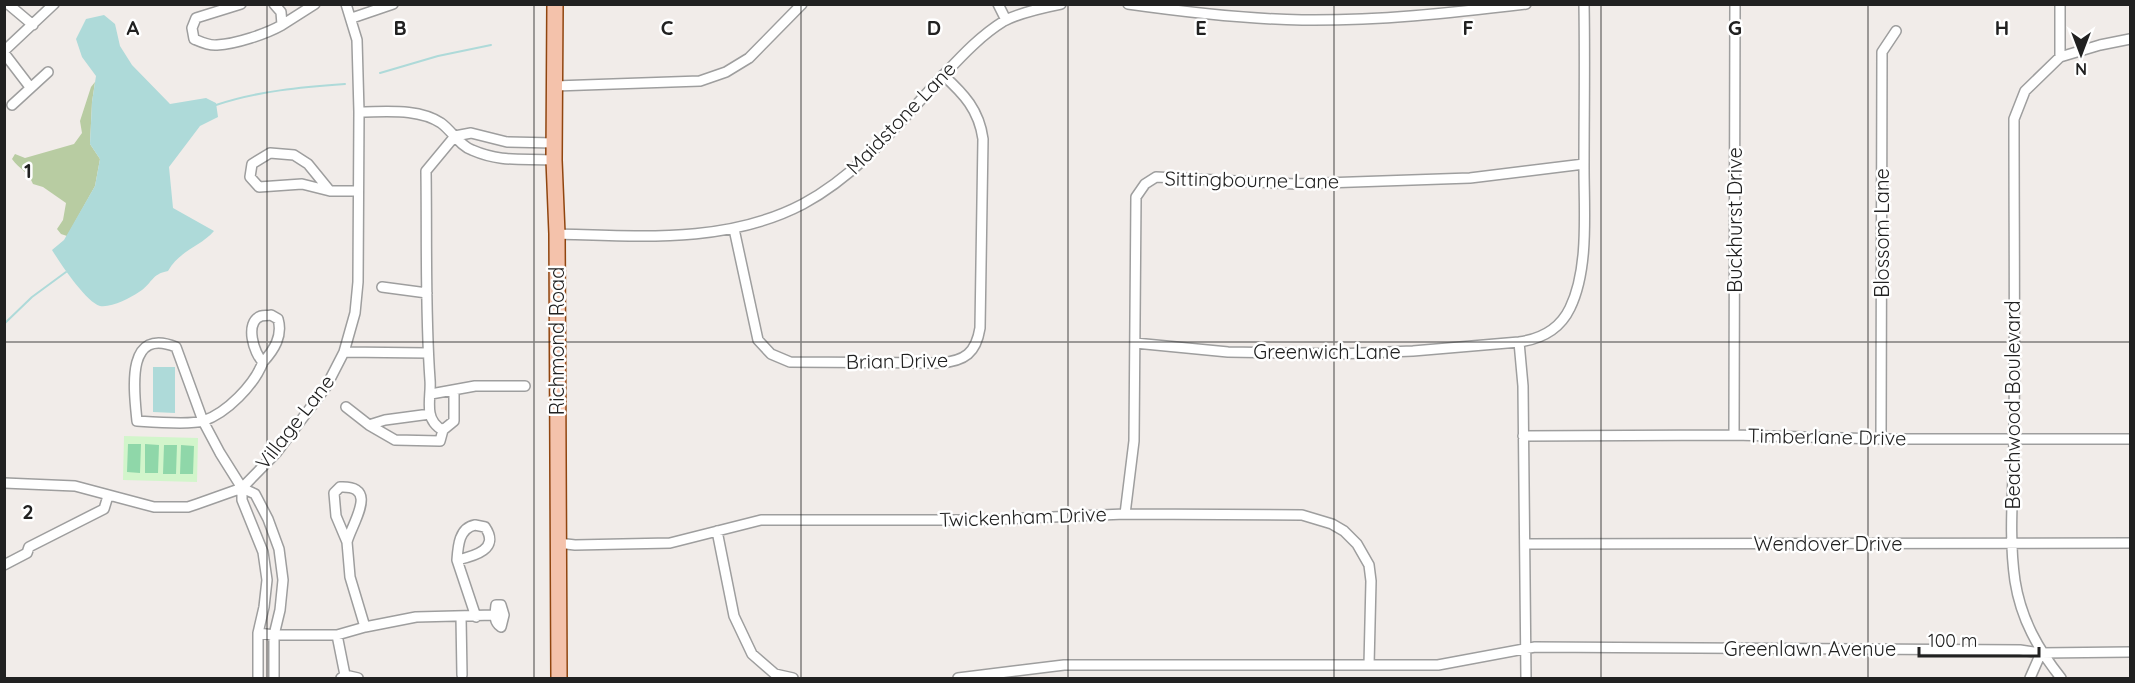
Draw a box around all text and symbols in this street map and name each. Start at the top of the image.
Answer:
text: A [127,15,140,40]
text: B [393,15,407,40]
text: C [661,15,674,40]
text: D [927,15,941,40]
text: E [1195,15,1207,40]
text: F [1462,15,1474,40]
text: G [1728,15,1742,40]
text: H [1995,15,2009,40]
north arrow [2051,24,2111,84]
street label: Maidstone Lane [841,56,961,179]
text: N [2075,59,2087,79]
street label: Buckhurst Drive [1722,147,1747,293]
text: 1 [24,158,32,183]
street label: Sittingbourne Lane [1164,165,1340,194]
street label: Blossom Lane [1869,168,1894,298]
street label: Richmond Road [544,267,569,415]
street label: Beachwood Boulevard [2000,300,2025,510]
street label: Greenwich Lane [1253,339,1401,364]
street label: Brian Drive [846,347,948,374]
street label: Village Lane [250,369,339,474]
street label: Timberlane Drive [1747,423,1907,450]
text: 2 [22,499,34,524]
street label: Twickenham Drive [939,501,1107,532]
street label: Wendover Drive [1753,531,1903,556]
scale bar [1919,620,2039,658]
text: 100 m [1928,629,1977,652]
street label: Greenlawn Avenue [1724,636,1896,661]

